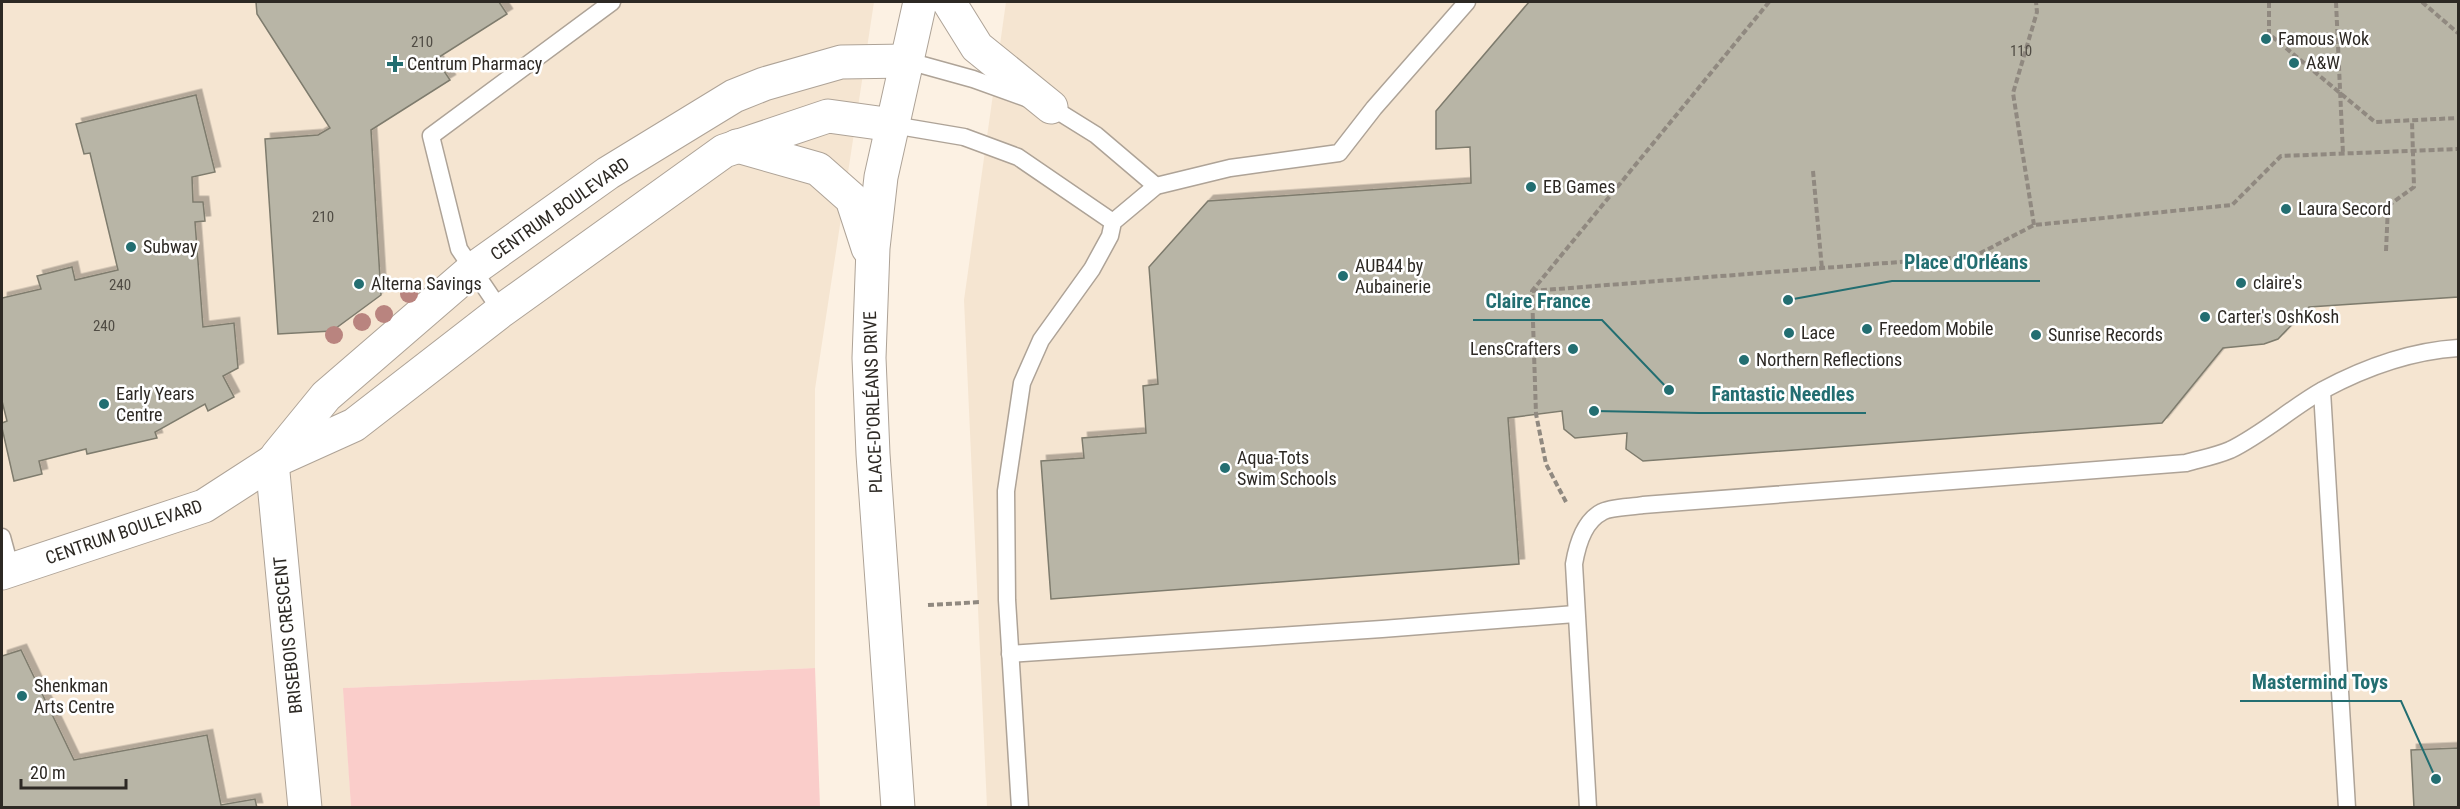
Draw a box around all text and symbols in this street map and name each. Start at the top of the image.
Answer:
place label: Famous Wok [2278,28,2369,49]
marker: Famous Wok [2259,32,2273,46]
house number: 210 [411,33,433,51]
house number: 110 [2010,42,2032,60]
place label: A&W [2306,52,2340,73]
place label: Centrum Pharmacy [407,53,543,74]
marker: A&W [2287,56,2301,70]
marker: Centrum Pharmacy [388,57,402,71]
street label: CENTRUM BOULEVARD [486,153,633,264]
place label: EB Games [1543,176,1615,197]
marker: EB Games [1524,180,1538,194]
place label: Laura Secord [2298,198,2391,219]
marker: Laura Secord [2279,202,2293,216]
house number: 210 [312,208,334,226]
place label: Subway [143,236,198,257]
marker: Subway [124,240,138,254]
callout: Place d'Orléans [1892,243,2040,281]
text: Place d'Orléans [1904,250,2028,274]
place label: AUB44 by Aubainerie [1355,255,1431,297]
marker: AUB44 by Aubainerie [1336,269,1350,283]
place label: claire's [2253,272,2302,293]
place label: Alterna Savings [371,273,482,294]
house number: 240 [109,276,131,294]
marker: claire's [2234,276,2248,290]
marker: Alterna Savings [352,277,366,291]
callout: Claire France [1473,282,1602,320]
text: Claire France [1485,289,1591,313]
place label: Carter's OshKosh [2217,306,2339,327]
marker: Carter's OshKosh [2198,310,2212,324]
street label: PLACE-D'ORLÉANS DRIVE [859,311,886,493]
house number: 240 [93,317,115,335]
place label: Freedom Mobile [1879,318,1993,339]
place label: Lace [1801,322,1835,343]
marker: Freedom Mobile [1860,322,1874,336]
place label: Sunrise Records [2048,324,2163,345]
marker: Lace [1782,326,1796,340]
marker: Sunrise Records [2029,328,2043,342]
place label: LensCrafters [1470,338,1561,359]
marker: LensCrafters [1566,342,1580,356]
place label: Northern Reflections [1756,349,1902,370]
marker: Northern Reflections [1737,353,1751,367]
callout: Fantastic Needles [1699,375,1866,413]
text: Fantastic Needles [1711,382,1855,406]
place label: Early Years Centre [116,383,194,425]
marker: Early Years Centre [97,397,111,411]
place label: Aqua-Tots Swim Schools [1237,447,1337,489]
marker: Aqua-Tots Swim Schools [1218,461,1232,475]
street label: CENTRUM BOULEVARD [43,495,205,568]
street label: BRISEBOIS CRESCENT [269,555,306,715]
callout: Mastermind Toys [2240,663,2401,701]
text: Mastermind Toys [2252,670,2388,694]
place label: Shenkman Arts Centre [34,675,114,717]
marker: Shenkman Arts Centre [15,689,29,703]
scale bar [21,752,126,790]
text: 20 m [30,762,65,783]

